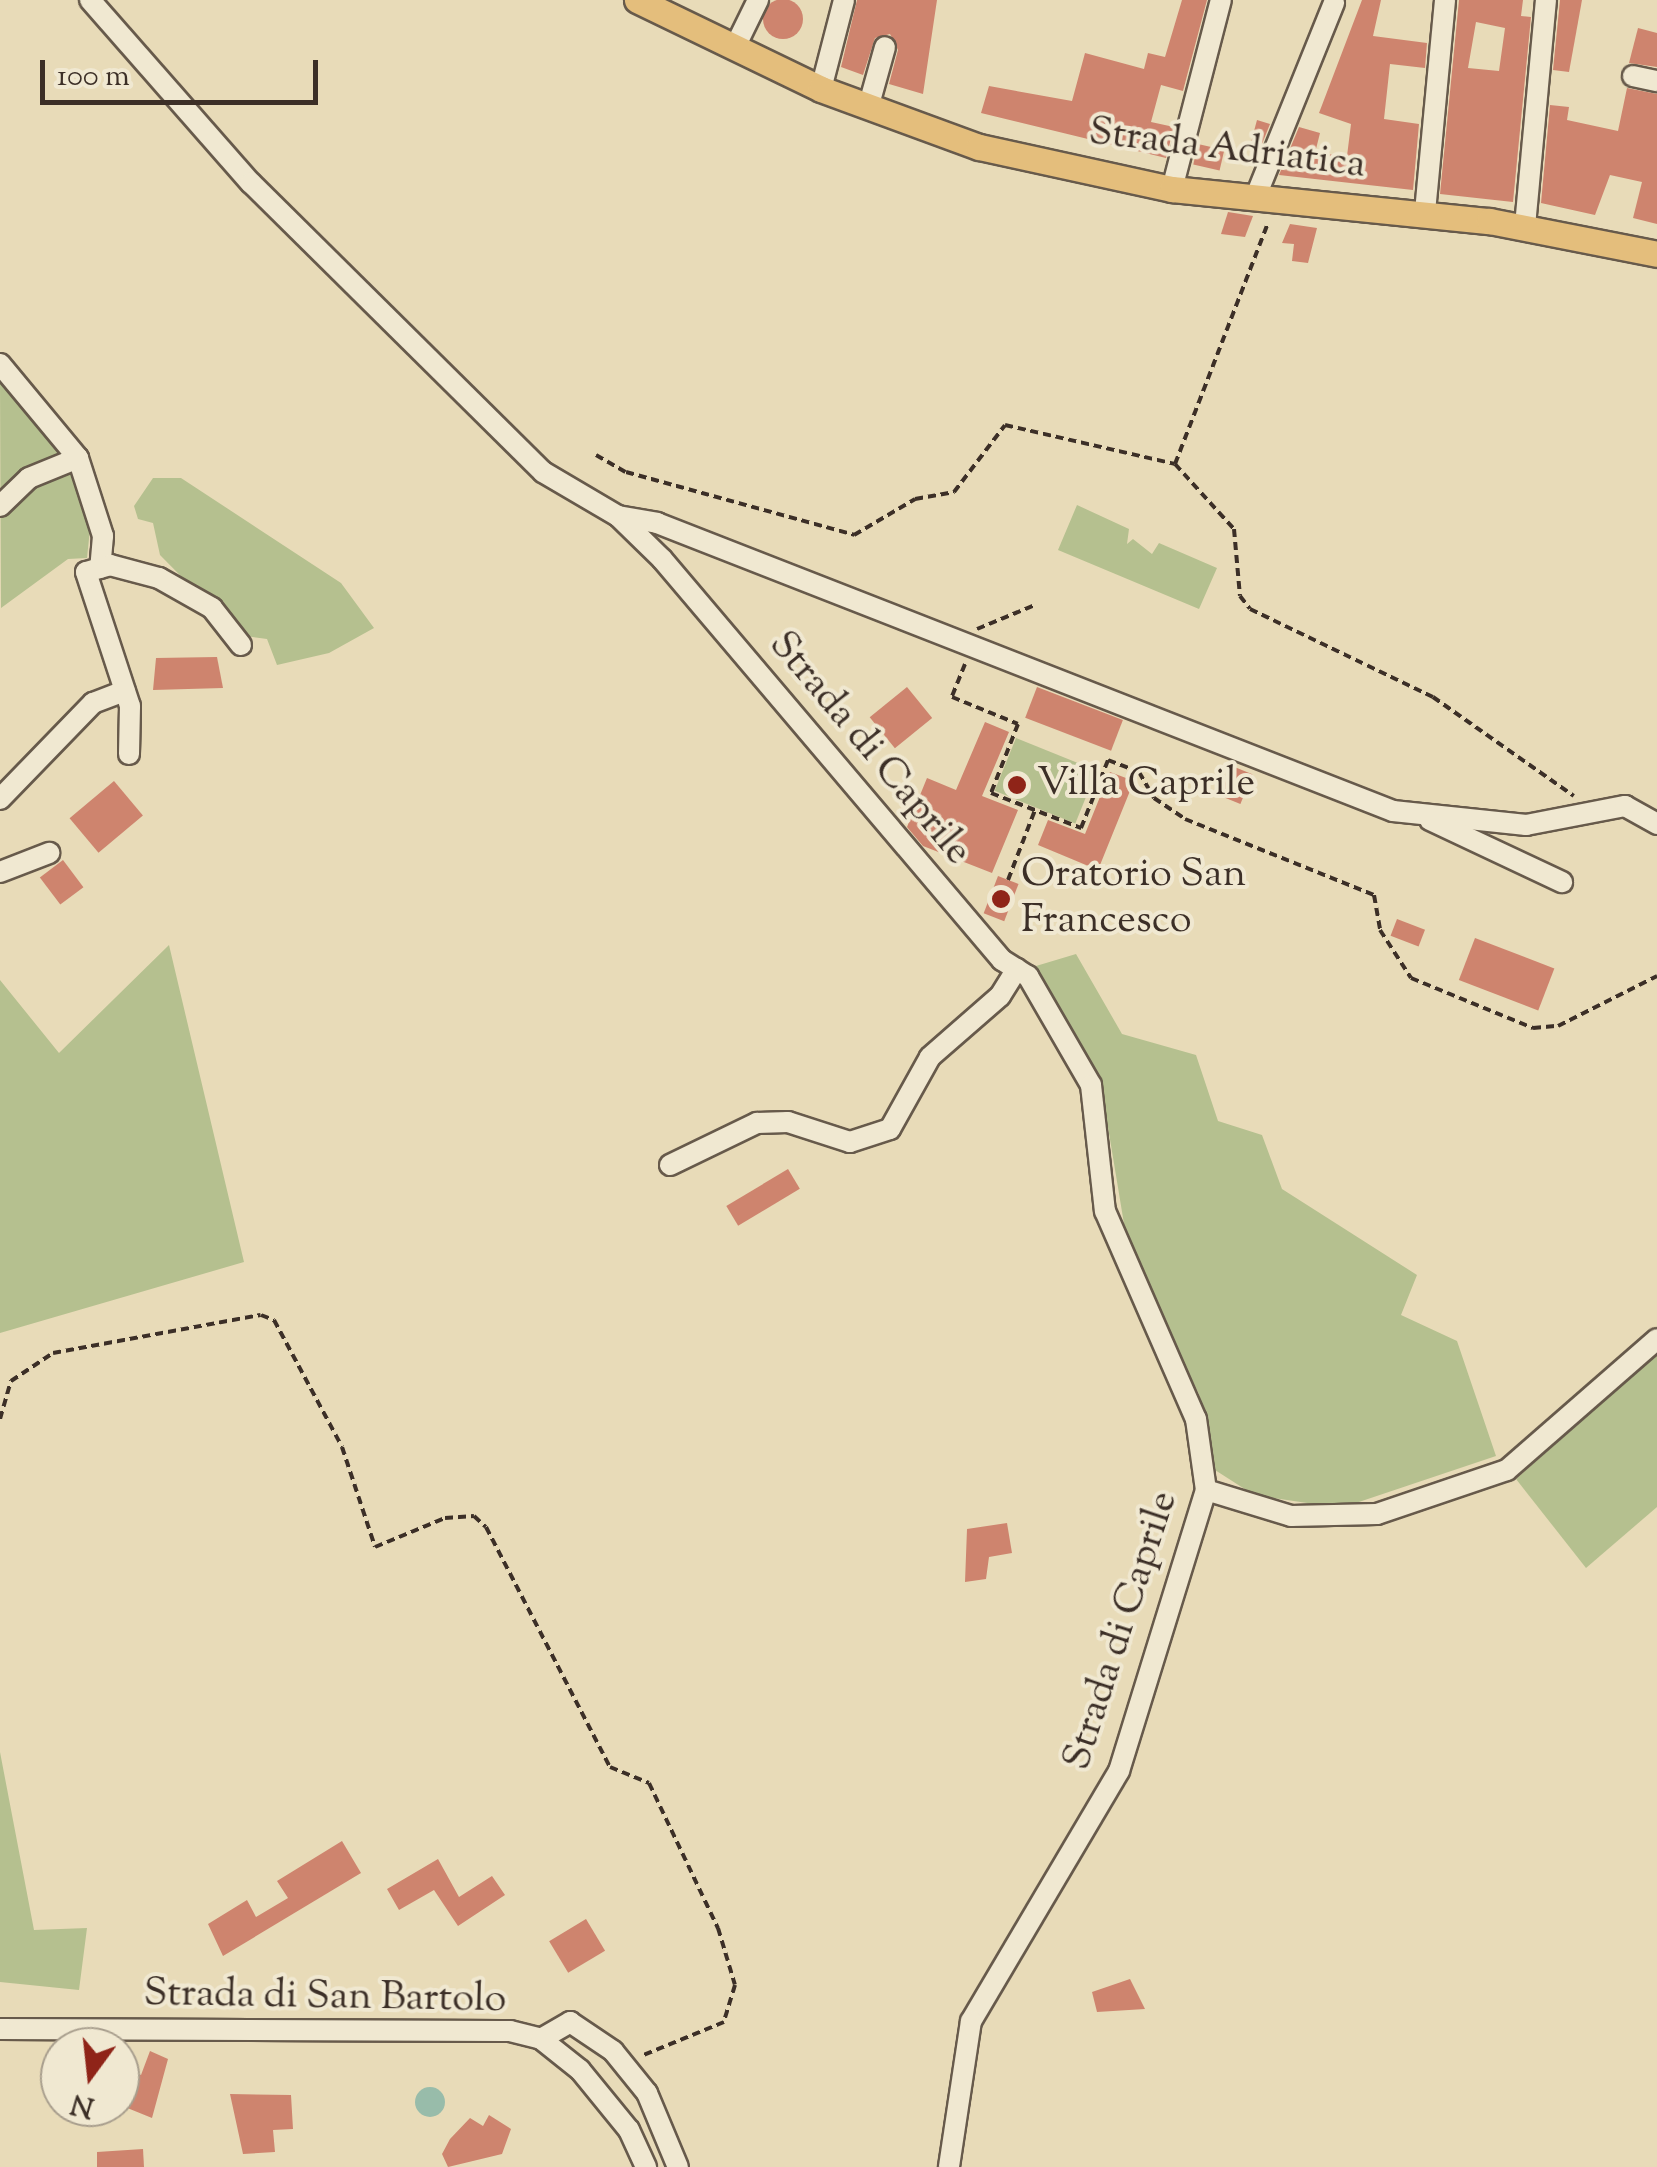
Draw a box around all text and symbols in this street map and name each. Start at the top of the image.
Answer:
scale bar [45,40,322,102]
text: 100 m [57,56,130,99]
street label: Strada Adriatica [1086,109,1368,191]
street label: Strada di Caprile [757,622,981,876]
place label: Villa Caprile [1037,761,1255,809]
marker: Villa Caprile [1006,774,1028,796]
place label: Oratorio San Francesco [1021,852,1246,946]
marker: Oratorio San Francesco [990,888,1012,910]
street label: Strada di Caprile [1054,1486,1190,1776]
street label: Strada di San Bartolo [143,1971,507,2025]
north arrow [40,2027,140,2127]
text: N [67,2082,99,2126]

